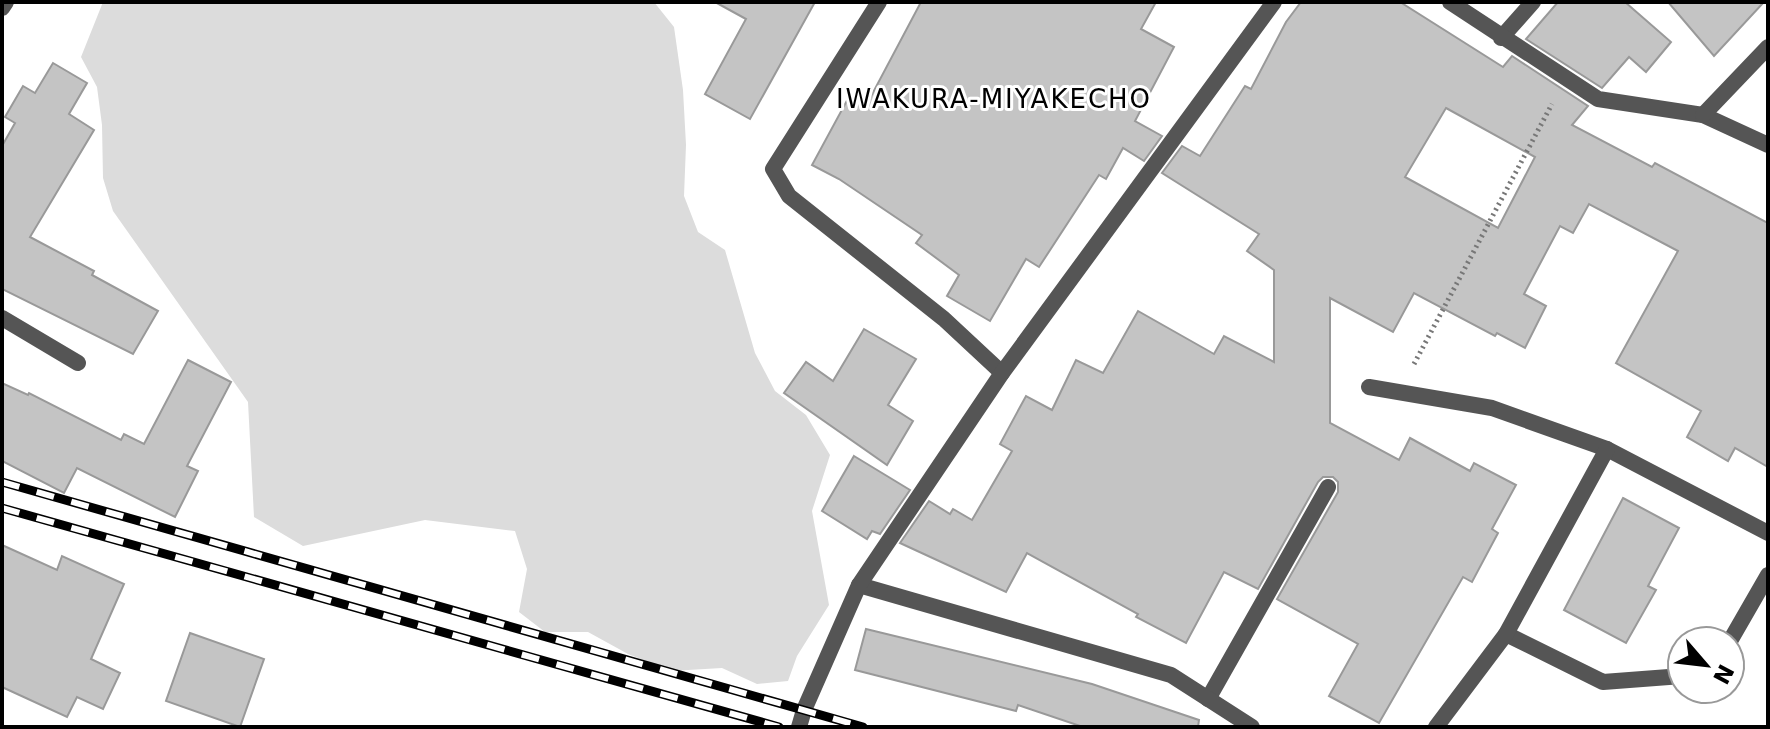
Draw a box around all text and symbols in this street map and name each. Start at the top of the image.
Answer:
district label: IWAKURA-MIYAKECHO [836,84,1152,114]
north arrow [1666,625,1746,705]
text: N [1708,660,1739,688]

